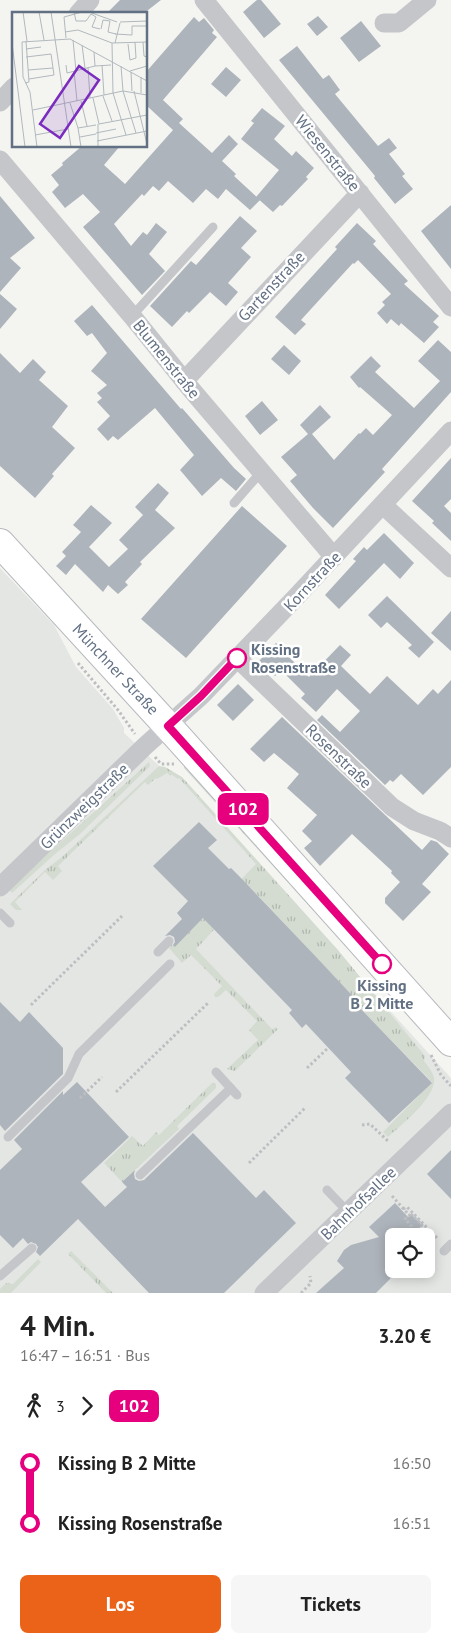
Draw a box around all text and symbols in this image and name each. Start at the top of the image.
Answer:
inset map [12,12,148,148]
street label: Wiesenstraße [291,111,365,195]
street label: Gartenstraße [233,247,309,325]
street label: Blumenstraße [129,316,205,402]
street label: Kornstraße [279,547,345,615]
street label: Münchner Straße [69,619,163,719]
place label: Kissing Rosenstraße [251,639,336,677]
marker: Kissing Rosenstraße [227,648,247,668]
street label: Rosenstraße [302,720,376,792]
street label: Grünzweigstraße [36,759,132,853]
line badge: 102 [214,793,272,825]
text: 102 [228,797,258,820]
marker: Kissing B 2 Mitte [372,954,392,974]
place label: Kissing B 2 Mitte [351,975,413,1013]
street label: Bahnhofsallee [316,1162,400,1244]
map controls [385,1228,435,1278]
button: locate [385,1228,435,1278]
text: 4 Min. [20,1307,95,1344]
text: 3.20 € [378,1324,431,1348]
text: 16:47 – 16:51 · Bus [20,1345,150,1365]
icon: walk [20,1392,48,1420]
icon: forward [73,1392,101,1420]
text: 102 [119,1394,149,1417]
text: 3 [56,1396,65,1416]
text: Kissing B 2 Mitte [58,1451,196,1475]
text: 16:50 [393,1453,431,1473]
text: Kissing Rosenstraße [58,1511,223,1535]
text: 16:51 [393,1513,431,1533]
button: Los [20,1575,221,1633]
button: Tickets [231,1575,431,1633]

